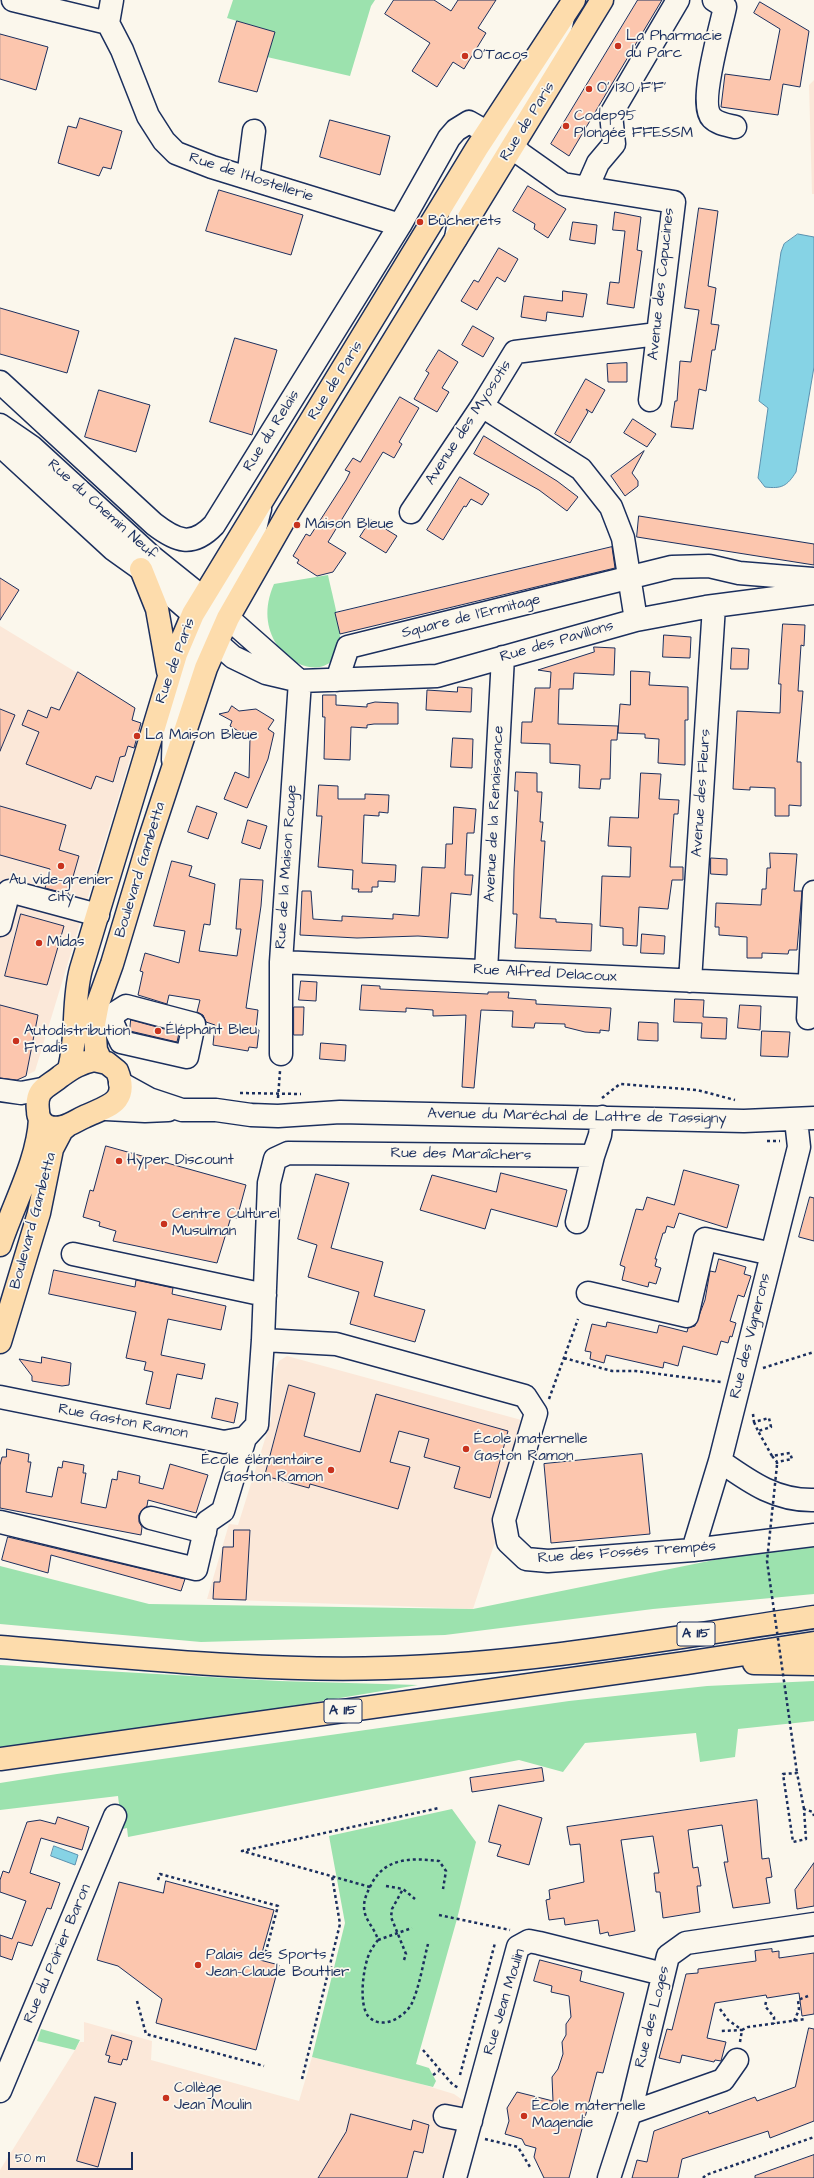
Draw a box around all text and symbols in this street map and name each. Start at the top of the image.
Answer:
place label: La Pharmacie du Parc [626,28,722,63]
marker: La Pharmacie du Parc [613,41,623,51]
place label: O'Tacos [473,47,528,65]
marker: O'Tacos [460,51,470,61]
street label: Rue de Paris [497,79,559,165]
place label: O' 130 F'F' [597,80,666,98]
marker: O' 130 F'F' [584,84,594,94]
place label: Codep95 Plongée FFESSM [574,108,693,143]
marker: Codep95 Plongée FFESSM [561,121,571,131]
street label: Rue de l'Hostellerie [187,149,315,207]
street label: Avenue des Capucines [645,207,679,361]
place label: Bûcherets [428,213,501,231]
marker: Bûcherets [415,217,425,227]
street label: Rue de Paris [305,338,367,424]
street label: Avenue des Myosotis [422,357,516,489]
street label: Rue du Relais [240,387,304,475]
street label: Rue du Chemin Neuf [43,456,161,564]
place label: Maison Bleue [305,516,394,534]
marker: Maison Bleue [292,520,302,530]
street label: Square de l'Ermitage [400,591,542,643]
street label: Rue de Paris [152,616,200,706]
street label: Rue des Pavillons [498,617,616,667]
street label: Avenue de la Renaissance [481,725,509,903]
place label: La Maison Bleue [145,727,258,745]
street label: Avenue des Fleurs [689,728,715,858]
marker: La Maison Bleue [132,731,142,741]
street label: Rue de la Maison Rouge [272,784,302,950]
street label: Boulevard Gambetta [112,800,170,940]
marker: Au vide-grenier city [56,861,66,871]
place label: Au vide-grenier city [9,872,113,907]
place label: Midas [47,934,85,952]
marker: Midas [34,938,44,948]
street label: Rue Alfred Delacoux [473,961,617,987]
place label: Éléphant Bleu [166,1022,257,1040]
place label: Autodistribution Fradis [24,1023,130,1058]
marker: Éléphant Bleu [153,1026,163,1036]
marker: Autodistribution Fradis [11,1036,21,1046]
street label: Avenue du Maréchal de Lattre de Tassigny [427,1105,727,1129]
street label: Rue des Maraîchers [390,1145,532,1165]
street label: Boulevard Gambetta [7,1151,61,1291]
place label: Hyper Discount [127,1152,234,1170]
marker: Hyper Discount [114,1156,124,1166]
place label: Centre Culturel Musulman [172,1206,280,1241]
marker: Centre Culturel Musulman [159,1219,169,1229]
street label: Rue des Vignerons [727,1271,775,1401]
street label: Rue Gaston Ramon [57,1401,189,1443]
place label: École maternelle Gaston Ramon [474,1431,587,1466]
marker: École maternelle Gaston Ramon [461,1444,471,1454]
place label: École élémentaire Gaston Ramon [201,1452,323,1487]
marker: École élémentaire Gaston Ramon [326,1465,336,1475]
street label: Rue des Fossés Trempés [537,1538,717,1568]
road number: A 115 [677,1622,715,1646]
road number: A 115 [324,1699,362,1723]
street label: Rue du Poirier Baron [21,1882,95,2026]
place label: Palais des Sports Jean-Claude Bouttier [206,1947,349,1982]
street label: Rue Jean Moulin [480,1947,530,2057]
marker: Palais des Sports Jean-Claude Bouttier [193,1960,203,1970]
street label: Rue des Loges [632,1964,674,2070]
place label: Collège Jean Moulin [174,2080,252,2115]
marker: Collège Jean Moulin [161,2093,171,2103]
place label: École maternelle Magendie [532,2098,645,2133]
marker: École maternelle Magendie [519,2111,529,2121]
scale bar [10,2144,135,2170]
text: 50 m [15,2150,45,2167]

